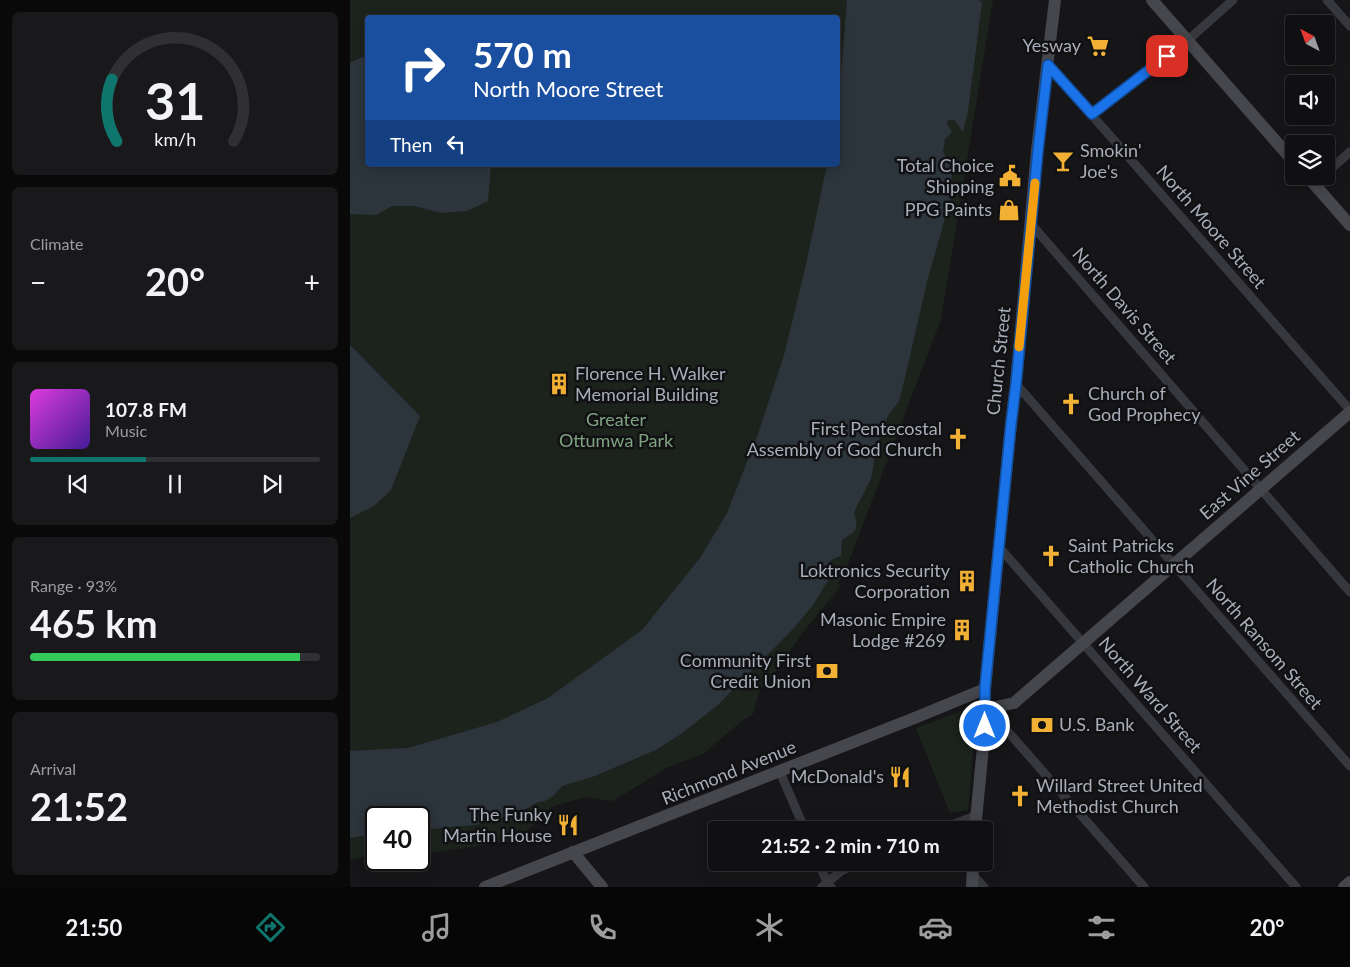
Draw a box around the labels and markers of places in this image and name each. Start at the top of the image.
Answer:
supermarket icon: Yesway [1085,33,1111,59]
place label: Yesway [1022,34,1082,56]
pin [1146,35,1188,77]
place label: Smokin' Joe's [1080,139,1142,182]
bar icon: Smokin' Joe's [1050,148,1076,174]
place label: Total Choice Shipping [897,154,994,197]
public building icon: Total Choice Shipping [997,163,1023,189]
shop icon: PPG Paints [996,197,1022,223]
place label: PPG Paints [905,198,992,220]
place label: Florence H. Walker Memorial Building [575,362,726,405]
building icon: Florence H. Walker Memorial Building [546,371,572,397]
place label: Church of God Prophecy [1088,382,1201,425]
church icon: Church of God Prophecy [1058,391,1084,417]
place label: First Pentecostal Assembly of God Church [747,417,942,460]
church icon: First Pentecostal Assembly of God Church [945,426,971,452]
place label: Saint Patricks Catholic Church [1068,534,1194,577]
church icon: Saint Patricks Catholic Church [1038,543,1064,569]
place label: Loktronics Security Corporation [799,559,951,602]
building icon: Loktronics Security Corporation [954,568,980,594]
place label: Masonic Empire Lodge #269 [820,608,946,651]
building icon: Masonic Empire Lodge #269 [949,617,975,643]
place label: Community First Credit Union [680,649,812,692]
bank icon: Community First Credit Union [814,658,840,684]
bank icon: U.S. Bank [1029,712,1055,738]
place label: U.S. Bank [1059,713,1135,735]
restaurant icon: McDonald's [887,764,913,790]
place label: McDonald's [791,765,884,787]
place label: Willard Street United Methodist Church [1036,774,1203,817]
church icon: Willard Street United Methodist Church [1007,783,1033,809]
place label: The Funky Martin House [443,803,553,846]
restaurant icon: The Funky Martin House [555,812,581,838]

